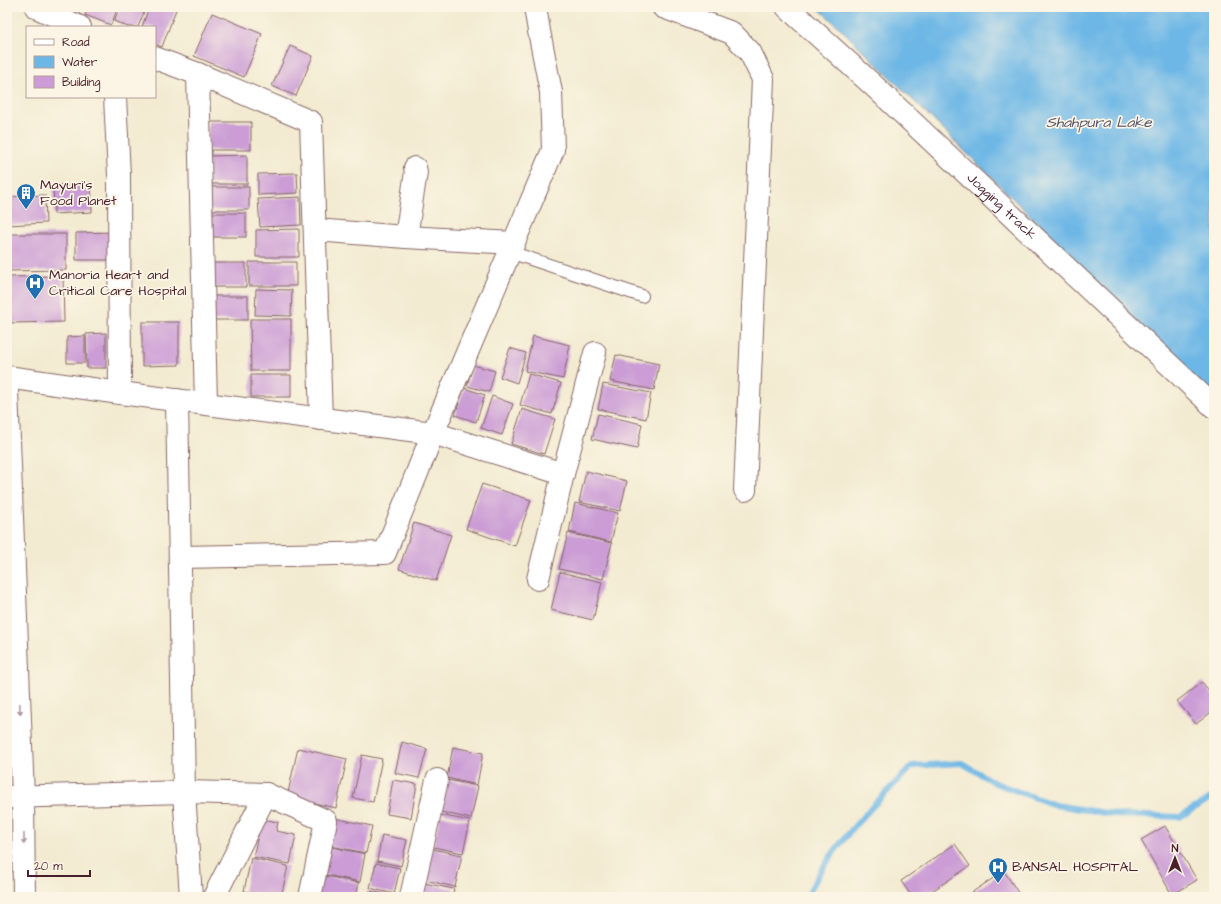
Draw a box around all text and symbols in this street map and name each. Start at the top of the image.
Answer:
legend [26,26,156,98]
text: Road [62,34,90,51]
text: Water [62,54,98,71]
text: Building [62,74,100,92]
water label: Shahpura Lake [1046,112,1153,133]
street label: Jogging track [962,168,1041,245]
place label: Mayuri's Food Planet [40,175,117,211]
building icon: Mayuri's Food Planet [15,182,37,210]
place label: Manoria Heart and Critical Care Hospital [49,265,187,301]
hospital icon: Manoria Heart and Critical Care Hospital [24,272,46,300]
one-way arrow [17,703,23,716]
one-way arrow [20,833,27,845]
north arrow [1155,838,1195,878]
text: N [1172,841,1179,856]
scale bar [28,852,90,878]
hospital icon: BANSAL HOSPITAL [987,856,1009,884]
place label: BANSAL HOSPITAL [1012,857,1139,877]
text: 20 m [34,858,63,875]

